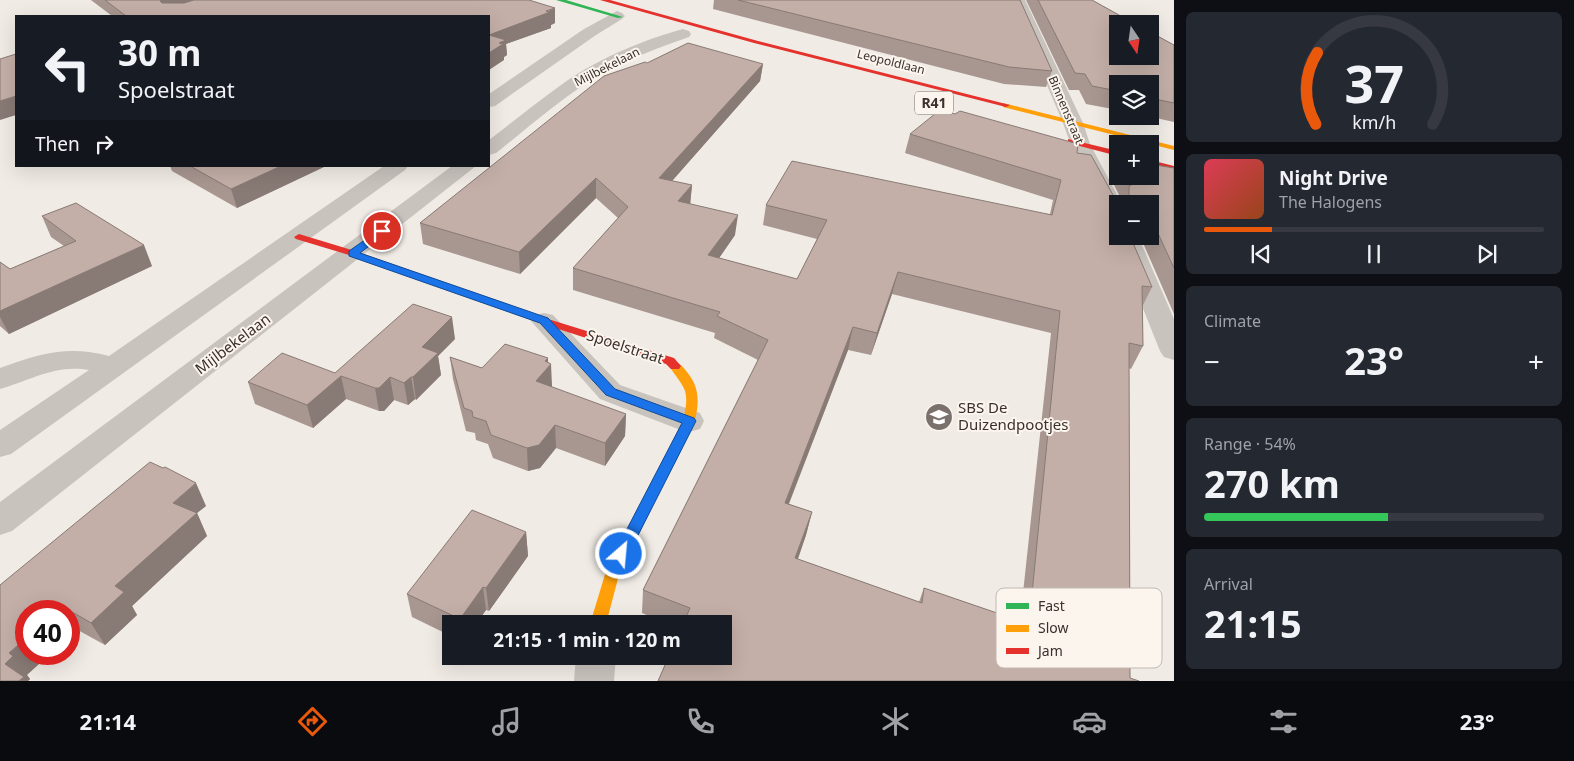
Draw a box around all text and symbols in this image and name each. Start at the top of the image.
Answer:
north arrow [1109,15,1159,65]
map controls [1109,15,1159,245]
text: 30 m [118,29,201,76]
icon: left [35,35,100,100]
street label: Mijlbekelaan [571,43,642,90]
street label: Leopoldlaan [855,45,927,78]
text: 37 [1344,47,1404,118]
street label: Binnenstraat [1044,73,1089,147]
text: Spoelstraat [118,74,235,104]
button: layers [1109,75,1159,125]
road number: R41 [915,92,953,115]
text: km/h [1352,110,1396,134]
icon: right [90,130,118,158]
text: Then [35,131,80,157]
button: + [1109,135,1159,185]
text: Night Drive [1279,165,1388,191]
text: The Halogens [1279,191,1382,213]
button: − [1109,195,1159,245]
pin [361,210,403,252]
icon: arrive [368,217,396,245]
icon: previous [1247,240,1275,268]
icon: pause [1360,240,1388,268]
icon: next [1473,240,1501,268]
street label: Mijlbekelaan [191,308,274,378]
text: Climate [1204,310,1261,332]
street label: Spoelstraat [584,324,667,368]
text: 23° [1344,334,1404,386]
text: − [1204,342,1220,380]
text: + [1528,342,1544,380]
place label: SBS De Duizendpootjes [958,397,1068,434]
school or university icon: SBS De Duizendpootjes [924,402,954,432]
text: Range · 54% [1204,433,1296,455]
text: 270 km [1204,457,1340,509]
position arrow [594,527,646,579]
text: Arrival [1204,573,1253,595]
legend [996,588,1162,668]
text: Fast [1038,596,1065,615]
text: 21:15 [1204,597,1302,649]
speed limit sign: 40 [15,600,80,665]
text: Slow [1038,618,1069,637]
text: 21:15 · 1 min · 120 m [493,627,681,653]
text: Jam [1036,641,1063,660]
icon: directions [295,704,330,739]
icon: music [489,704,524,739]
icon: phone [683,704,718,739]
icon: climate [878,704,913,739]
icon: car [1072,704,1107,739]
icon: filters [1266,704,1301,739]
text: 21:14 [80,706,136,736]
text: 23° [1460,706,1494,736]

